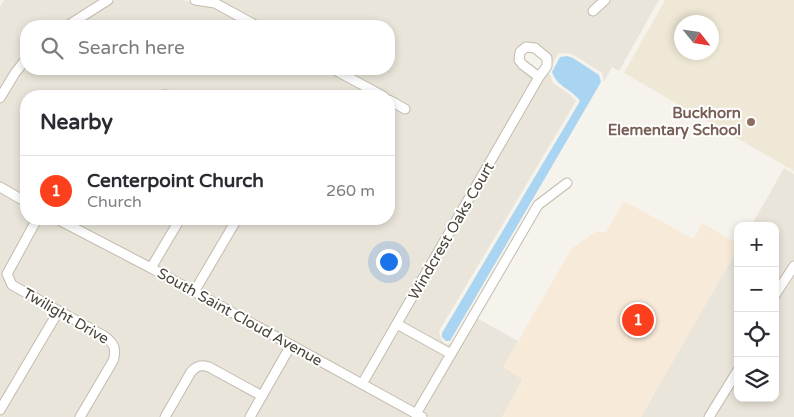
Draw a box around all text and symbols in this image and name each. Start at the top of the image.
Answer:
north arrow [674,15,719,60]
search box [20,20,395,75]
icon: search [38,34,66,62]
text: Search here [78,37,185,59]
place label: Buckhorn Elementary School [608,104,741,140]
text: Nearby [40,110,113,135]
marker: Buckhorn Elementary School [745,116,757,128]
street label: Windcrest Oaks Court [404,159,498,303]
text: Centerpoint Church [87,170,264,192]
text: 1 [51,181,61,201]
text: 260 m [326,181,375,201]
text: Church [87,192,142,212]
map controls [734,222,779,402]
button: + [734,222,779,267]
your location [376,249,402,275]
street label: South Saint Cloud Avenue [154,264,326,370]
button: − [734,267,779,312]
street label: Twilight Drive [20,284,112,348]
pin: 1 [622,301,654,339]
button: locate [734,312,779,357]
button: layers [734,357,779,402]

